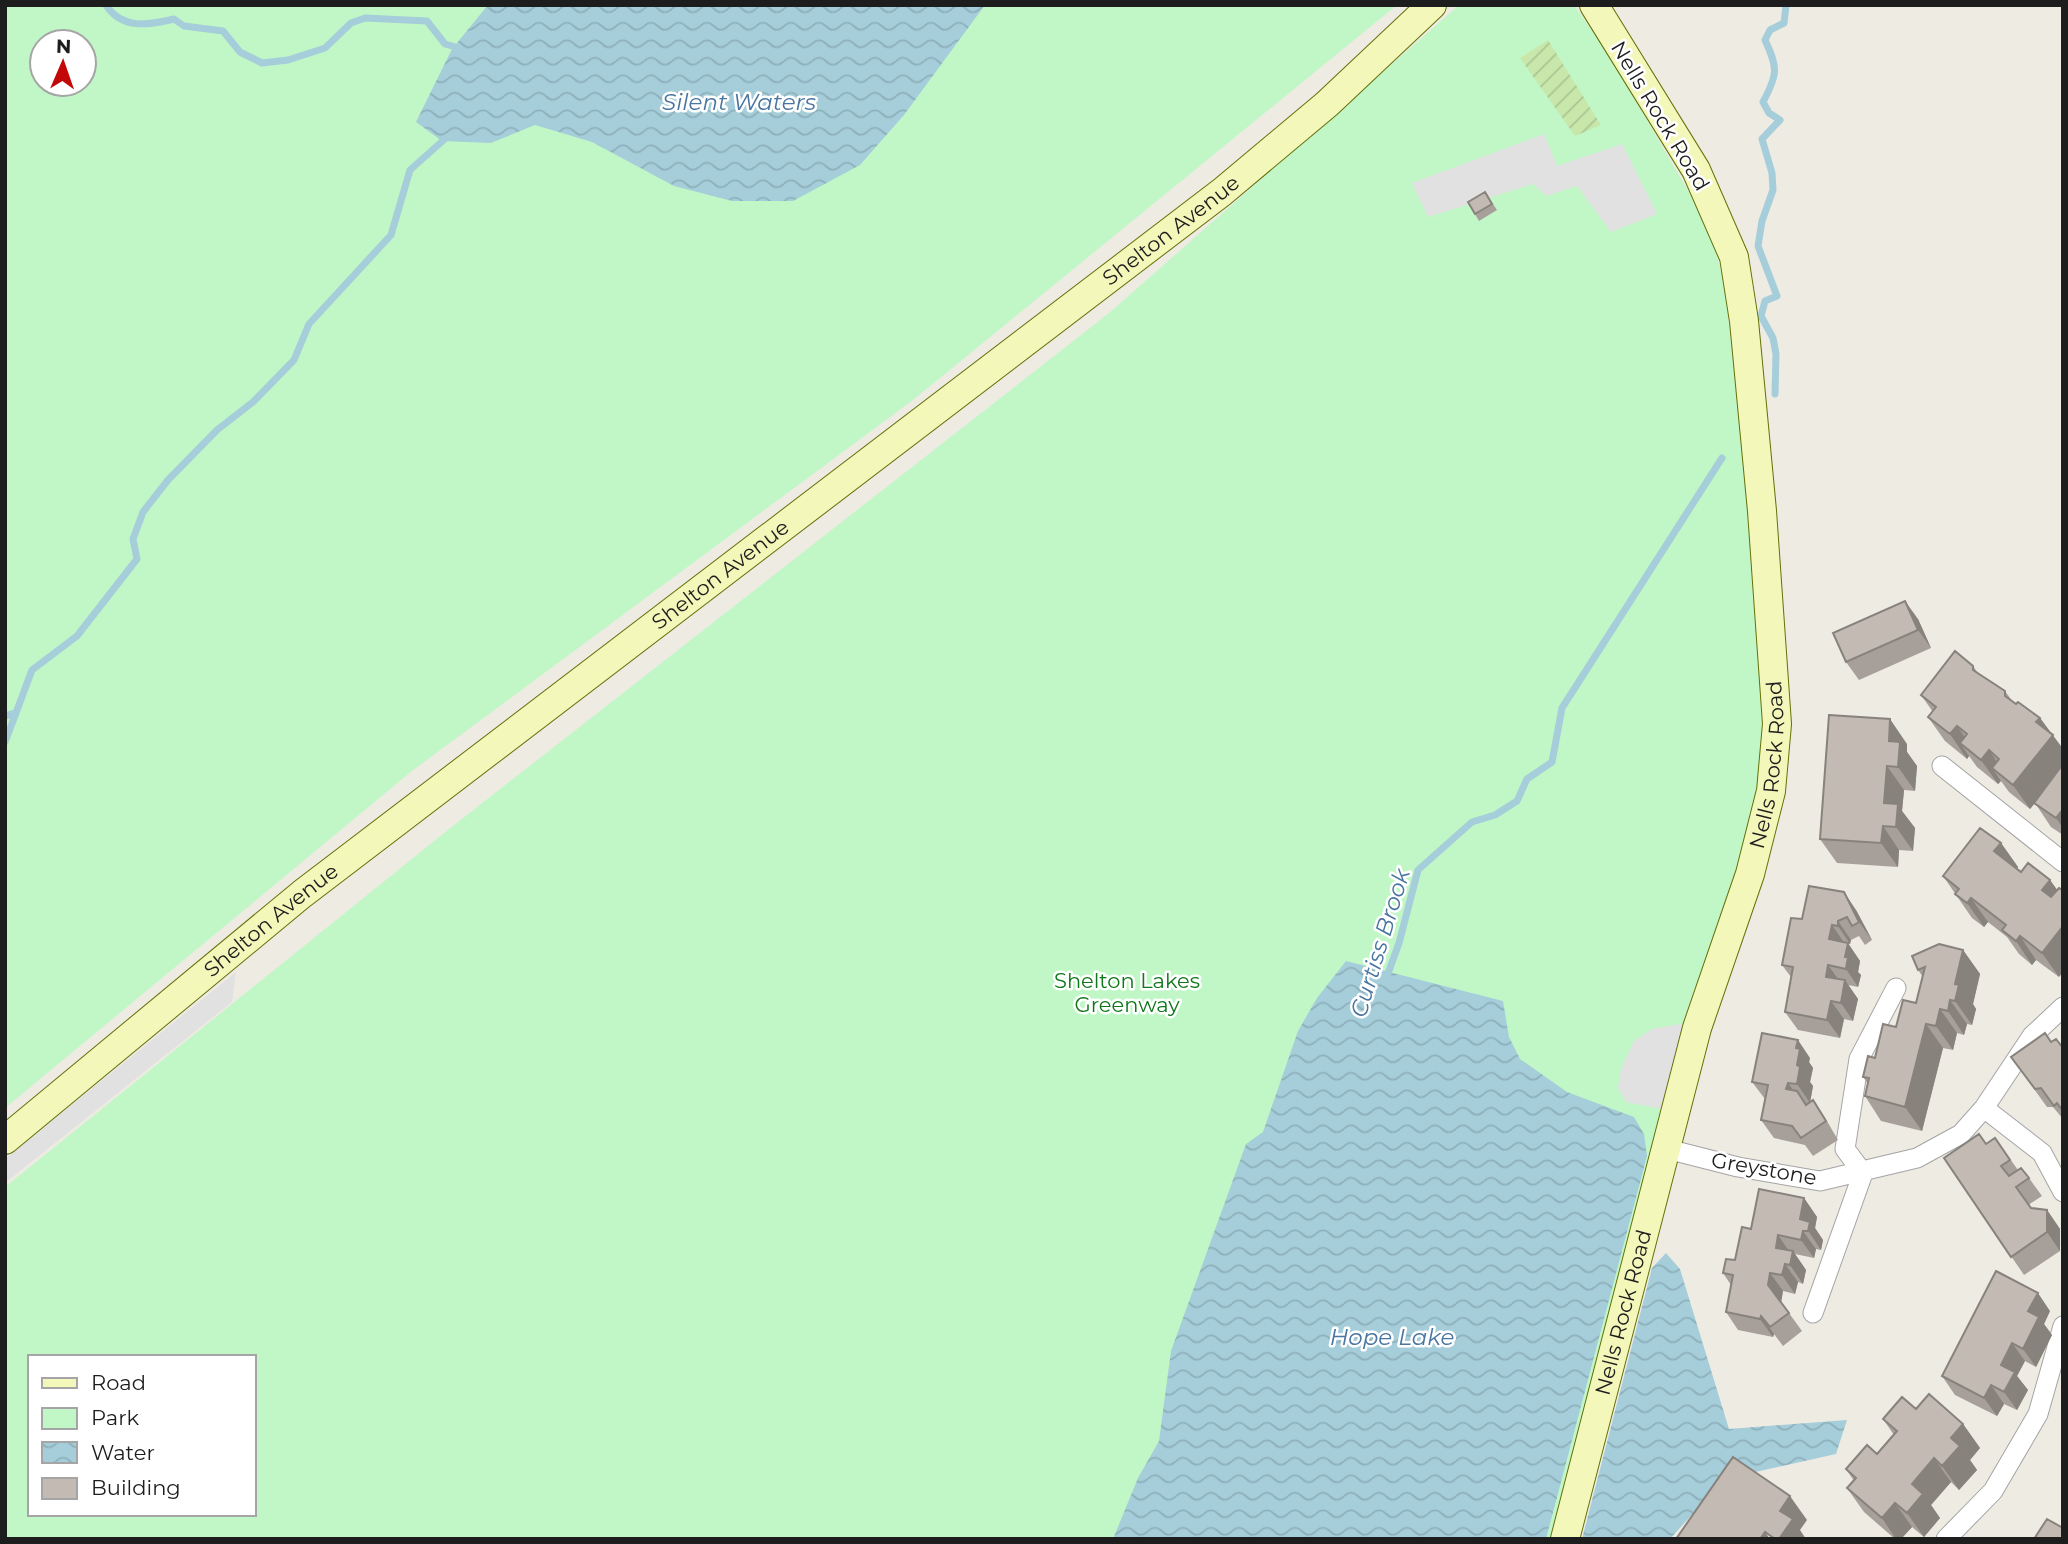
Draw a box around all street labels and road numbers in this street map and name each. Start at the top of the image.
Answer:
street label: Nells Rock Road [1606,37,1715,195]
street label: Shelton Avenue [1097,170,1244,291]
street label: Shelton Avenue [647,514,794,634]
street label: Nells Rock Road [1744,680,1789,851]
street label: Shelton Avenue [199,858,343,982]
street label: Greystone [1709,1147,1819,1190]
street label: Nells Rock Road [1590,1227,1656,1398]

